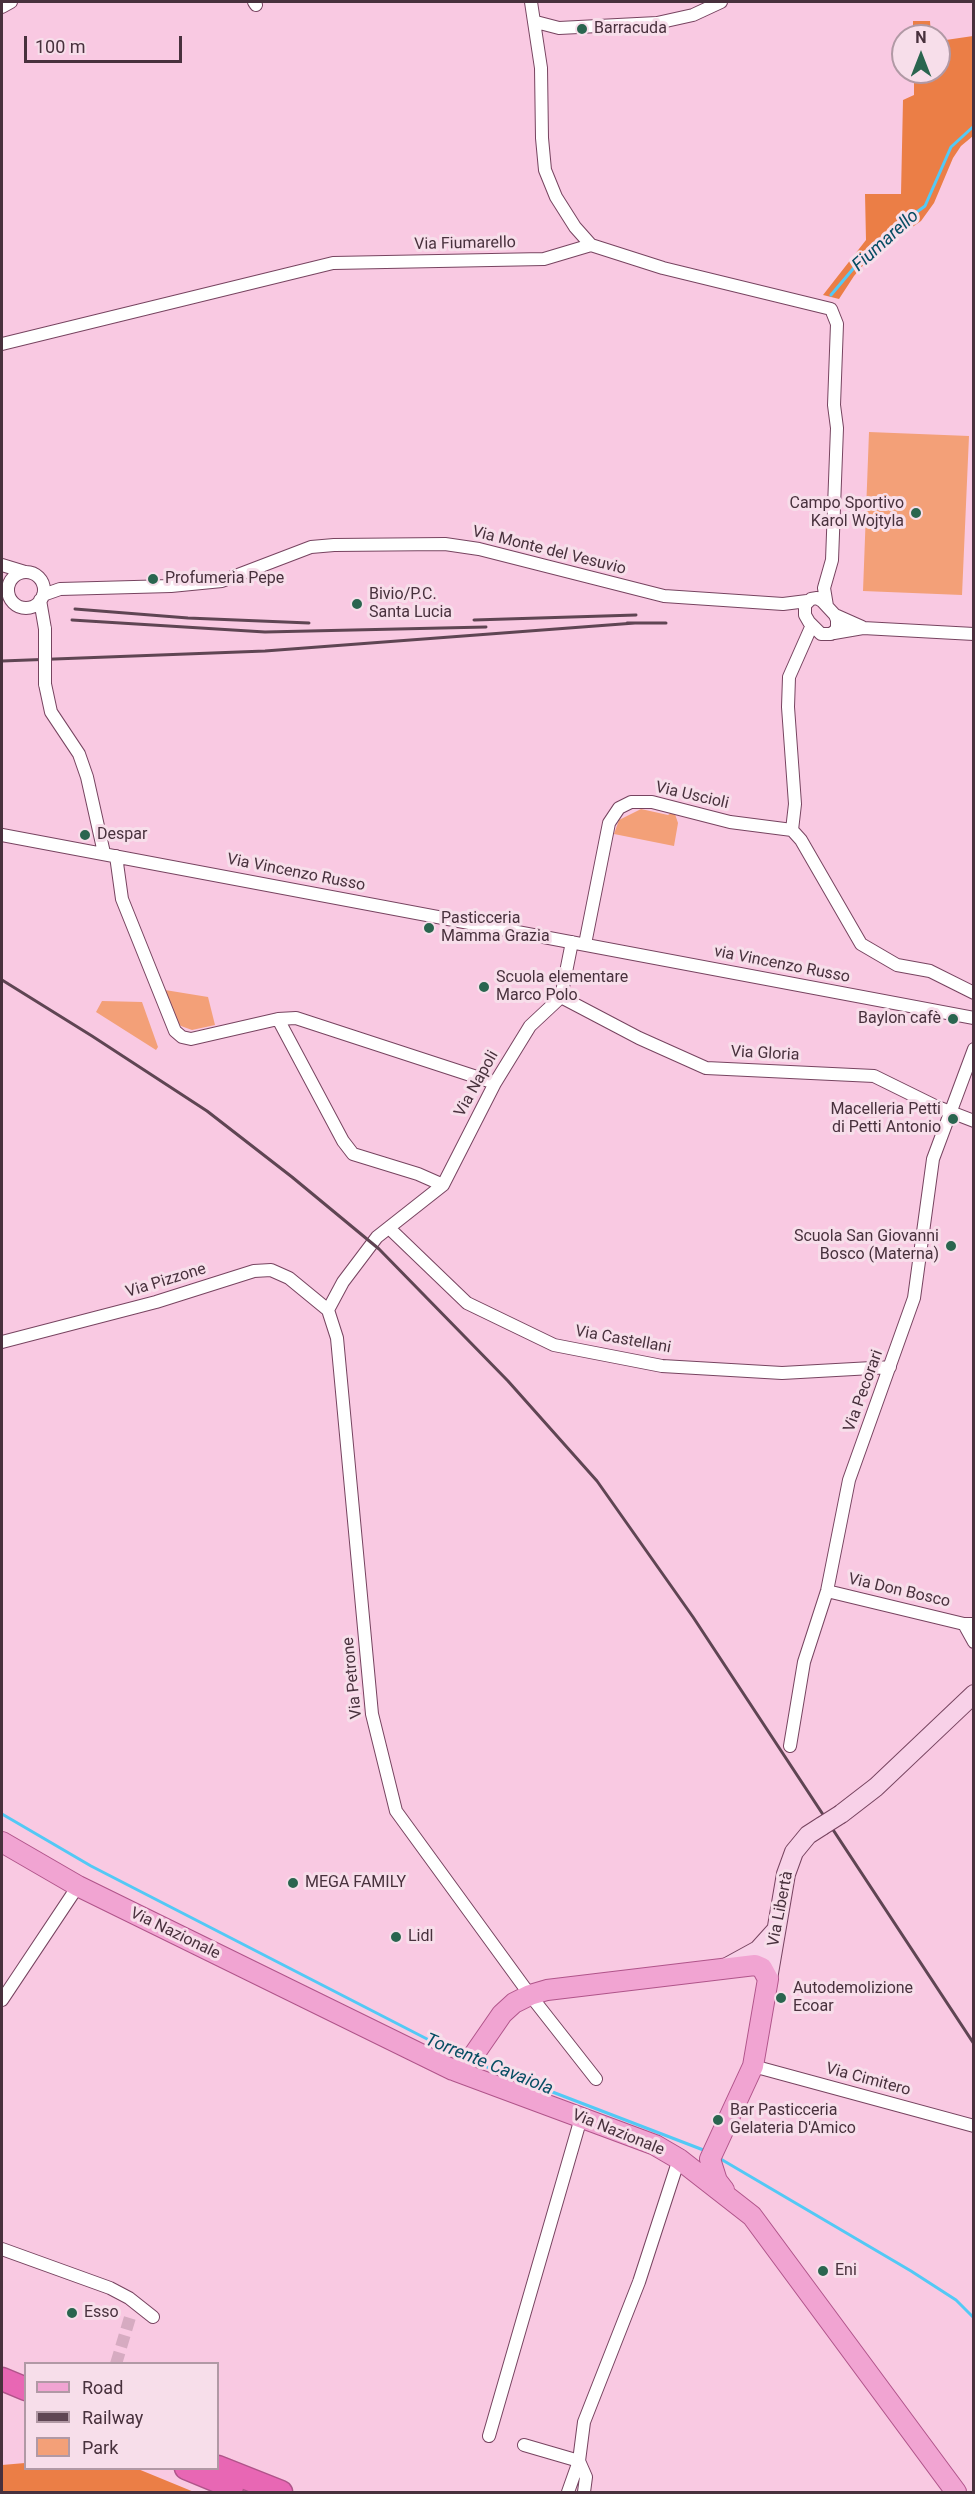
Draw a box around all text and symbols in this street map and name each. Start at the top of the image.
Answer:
place label: Barracuda [594,19,667,39]
marker: Barracuda [575,22,589,36]
scale bar [27,24,184,62]
north arrow [891,24,951,84]
text: N [915,28,927,47]
text: 100 m [35,36,86,57]
water label: Fiumarello [848,206,924,276]
street label: Via Fiumarello [414,234,516,254]
place label: Campo Sportivo Karol Wojtyla [789,494,904,532]
marker: Campo Sportivo Karol Wojtyla [909,506,923,520]
street label: Via Monte del Vesuvio [470,523,628,579]
place label: Profumeria Pepe [165,569,284,589]
marker: Profumeria Pepe [146,572,160,586]
place label: Bivio/P.C. Santa Lucia [369,585,452,623]
marker: Bivio/P.C. Santa Lucia [350,597,364,611]
street label: Via Uscioli [654,778,730,814]
place label: Despar [97,825,147,845]
marker: Despar [78,828,92,842]
street label: Via Vincenzo Russo [225,850,367,896]
place label: Pasticceria Mamma Grazia [441,909,550,947]
marker: Pasticceria Mamma Grazia [422,921,436,935]
street label: via Vincenzo Russo [712,942,852,988]
place label: Scuola elementare Marco Polo [496,968,628,1006]
marker: Scuola elementare Marco Polo [477,980,491,994]
place label: Baylon cafè [858,1009,941,1029]
marker: Baylon cafè [946,1012,960,1026]
street label: Via Gloria [730,1043,800,1065]
street label: Via Napoli [451,1048,503,1120]
place label: Macelleria Petti di Petti Antonio [830,1100,941,1138]
marker: Macelleria Petti di Petti Antonio [946,1112,960,1126]
place label: Scuola San Giovanni Bosco (Materna) [794,1227,939,1265]
marker: Scuola San Giovanni Bosco (Materna) [944,1239,958,1253]
street label: Via Pizzone [124,1260,208,1302]
street label: Via Castellani [574,1322,672,1358]
street label: Via Pecorari [840,1347,888,1435]
street label: Via Don Bosco [846,1570,952,1612]
street label: Via Petrone [339,1636,367,1720]
street label: Via Libertà [764,1870,798,1948]
place label: MEGA FAMILY [305,1873,406,1893]
marker: MEGA FAMILY [286,1876,300,1890]
street label: Via Nazionale [127,1904,223,1964]
place label: Lidl [408,1927,433,1947]
marker: Lidl [389,1930,403,1944]
place label: Autodemolizione Ecoar [793,1979,913,2017]
marker: Autodemolizione Ecoar [774,1991,788,2005]
water label: Torrente Cavaiola [422,2030,556,2100]
street label: Via Cimitero [823,2059,913,2101]
place label: Bar Pasticceria Gelateria D'Amico [730,2101,856,2139]
street label: Via Nazionale [569,2106,667,2160]
marker: Bar Pasticceria Gelateria D'Amico [711,2113,725,2127]
place label: Eni [835,2261,857,2281]
marker: Eni [816,2264,830,2278]
place label: Esso [84,2303,119,2323]
marker: Esso [65,2306,79,2320]
legend [24,2362,219,2470]
text: Road [82,2377,123,2398]
text: Railway [82,2407,143,2428]
text: Park [82,2437,118,2458]

